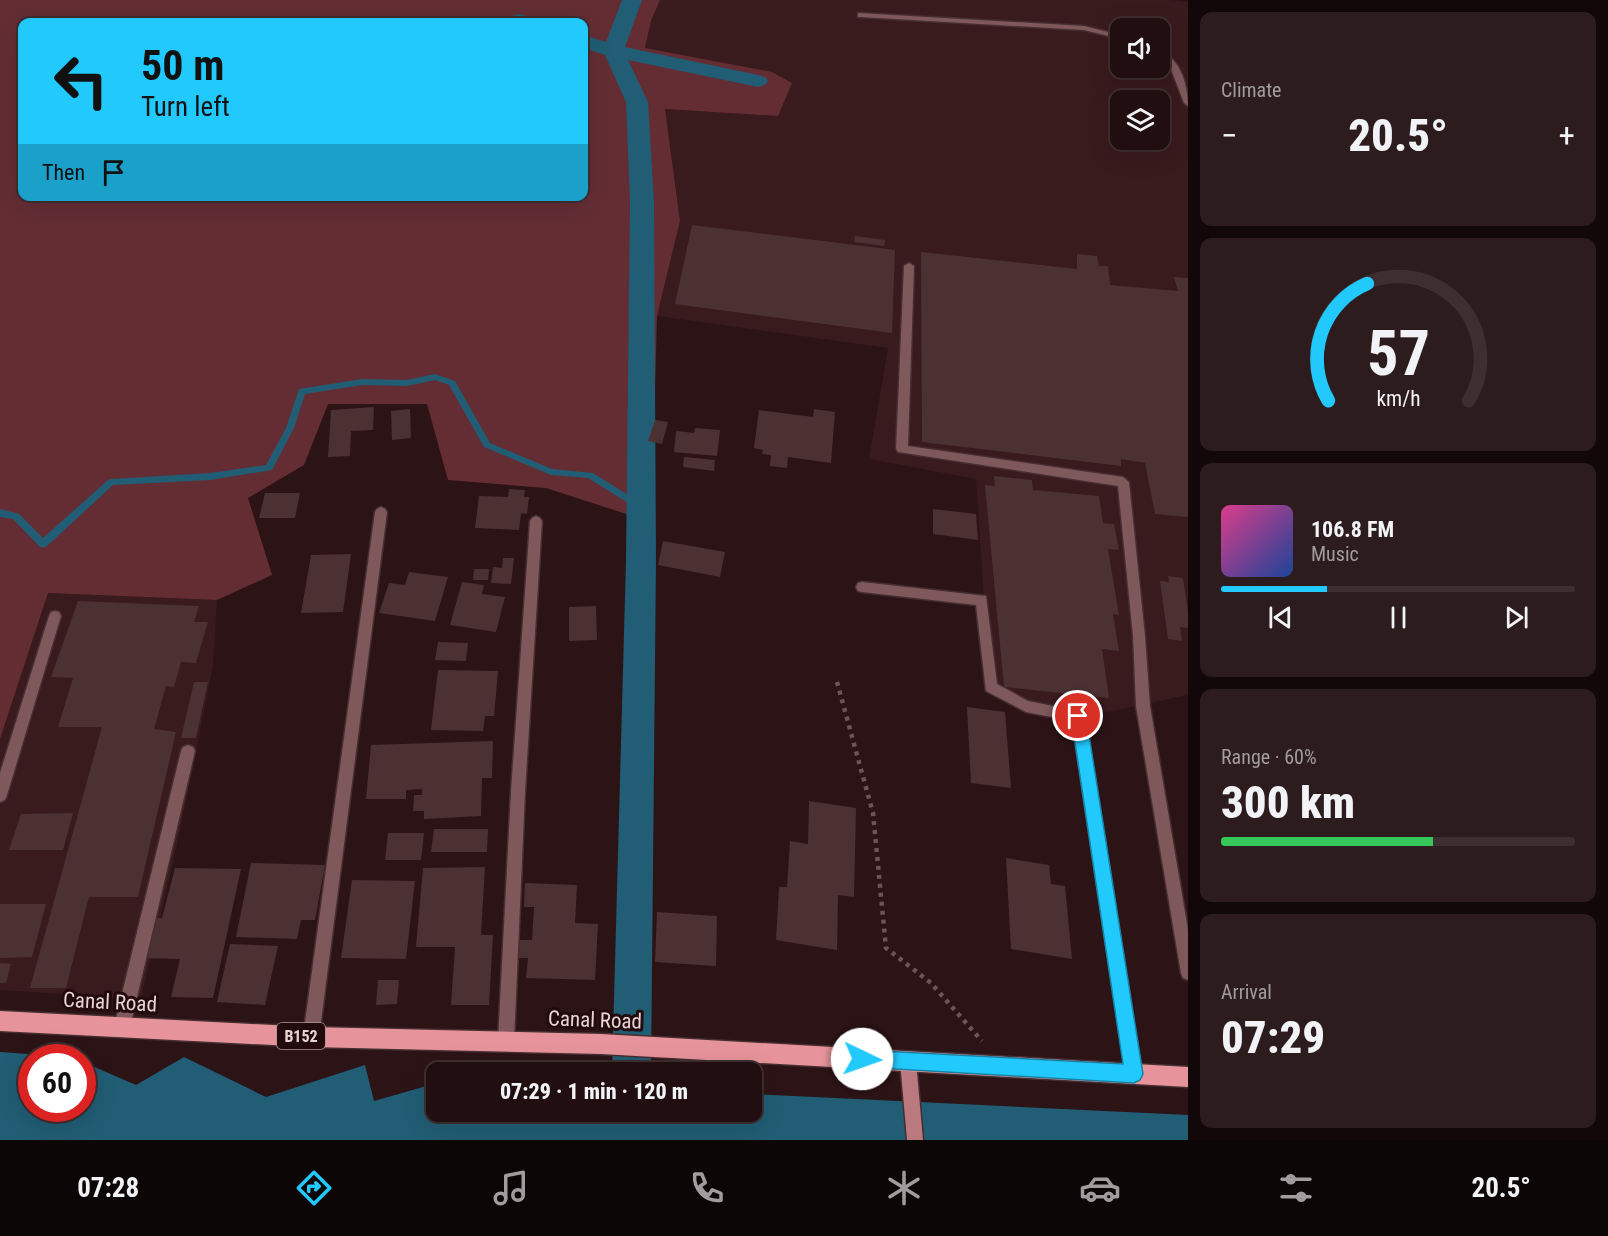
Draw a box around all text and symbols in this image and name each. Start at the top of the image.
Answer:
map controls [1110,18,1170,150]
button: sound [1110,18,1170,78]
text: 50 m [141,41,224,90]
icon: left [42,42,120,120]
text: Climate [1221,78,1281,102]
button: layers [1110,90,1170,150]
text: Turn left [141,91,230,123]
text: 20.5° [1348,109,1448,162]
text: − [1221,116,1238,155]
text: + [1559,116,1575,155]
icon: arrive [97,156,130,189]
text: Then [42,160,85,185]
text: 57 [1366,318,1430,391]
text: km/h [1376,387,1420,412]
text: 106.8 FM [1311,517,1394,542]
text: Music [1311,542,1359,566]
icon: previous [1264,601,1297,634]
icon: pause [1382,601,1415,634]
icon: next [1500,601,1533,634]
pin [1052,690,1103,741]
icon: arrive [1061,699,1094,732]
text: Range · 60% [1221,745,1317,769]
text: 300 km [1221,776,1355,829]
text: Arrival [1221,980,1272,1004]
street label: Canal Road [62,988,158,1016]
street label: Canal Road [548,1006,642,1034]
text: 07:29 [1221,1011,1325,1064]
road number: B152 [277,1023,325,1049]
position arrow [830,1027,894,1091]
speed limit sign: 60 [18,1044,96,1122]
text: 07:29 · 1 min · 120 m [500,1079,688,1104]
icon: directions [293,1167,335,1209]
icon: music [490,1167,532,1209]
icon: phone [686,1167,728,1209]
icon: climate [883,1167,925,1209]
icon: car [1079,1167,1121,1209]
icon: filters [1275,1167,1317,1209]
text: 07:28 [77,1172,139,1204]
text: 20.5° [1472,1172,1531,1204]

